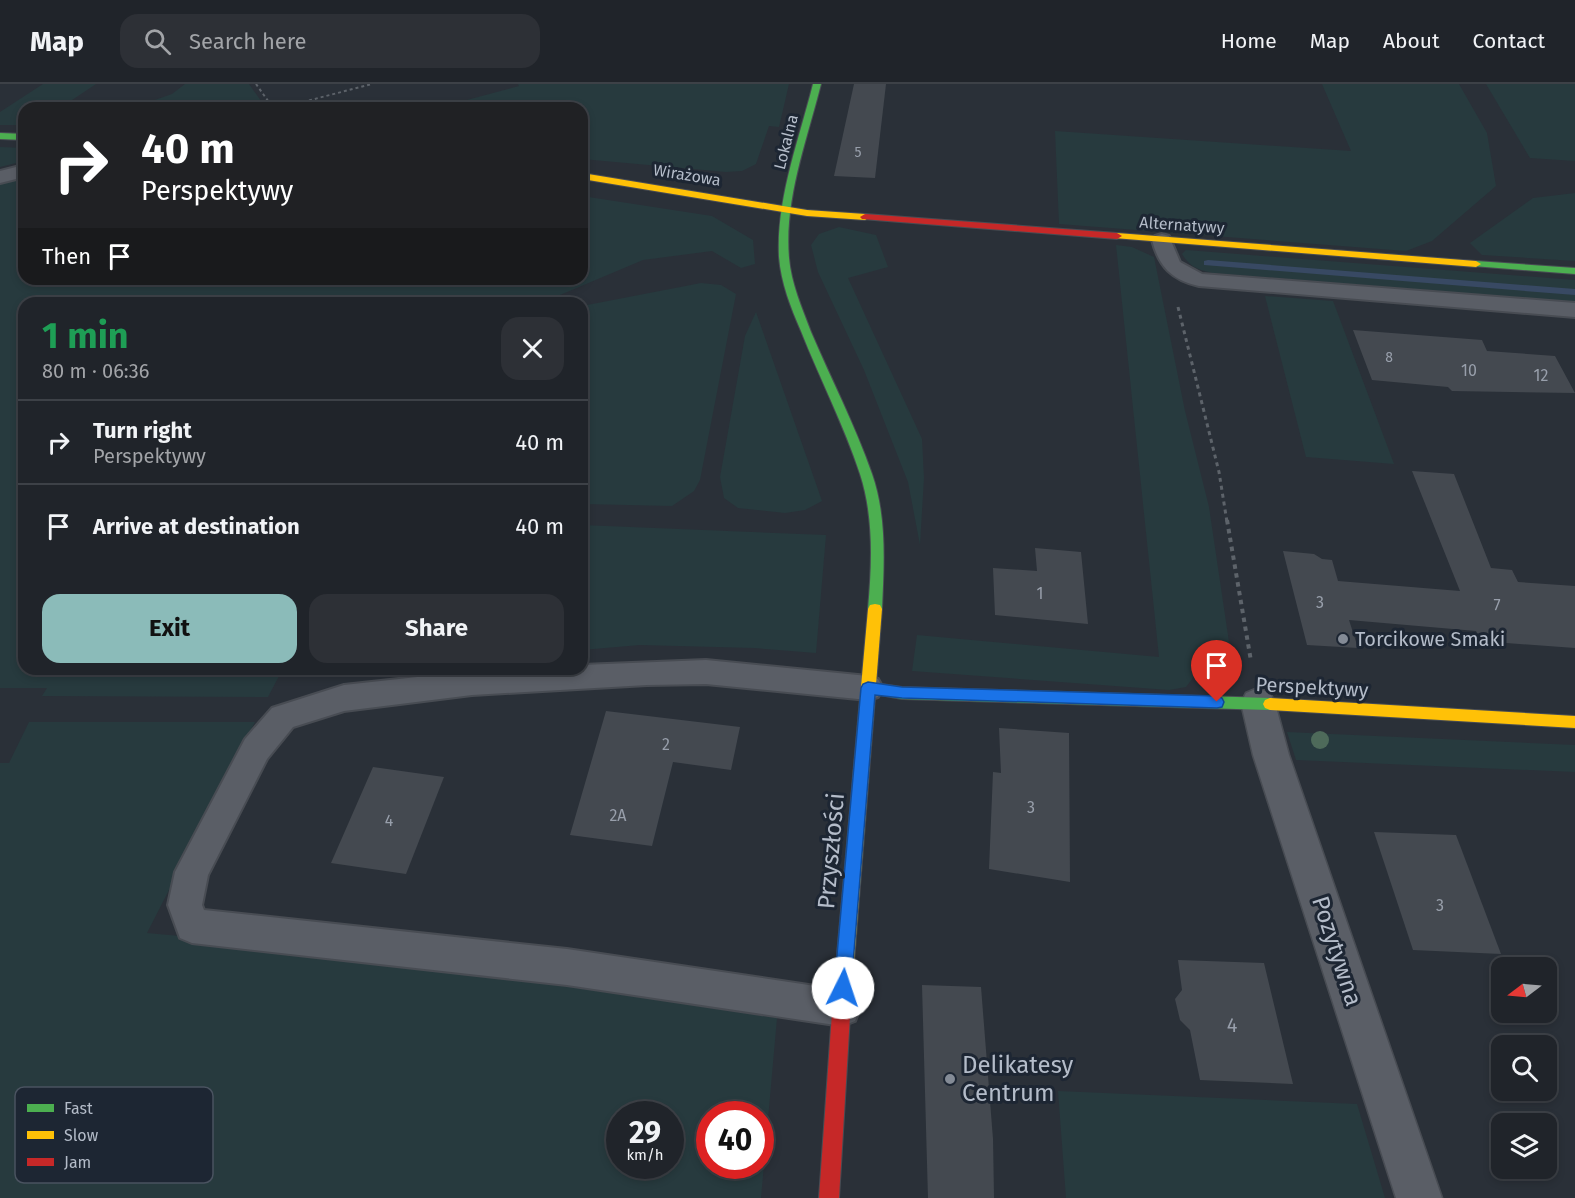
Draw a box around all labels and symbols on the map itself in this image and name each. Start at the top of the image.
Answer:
street label: Lokalna [770,112,802,172]
house number: 5 [854,144,862,161]
street label: Wirażowa [652,160,722,190]
street label: Alternatywy [1139,213,1225,237]
house number: 8 [1385,349,1393,366]
house number: 10 [1461,361,1477,380]
house number: 12 [1534,366,1548,385]
house number: 1 [1037,584,1043,603]
house number: 3 [1316,593,1324,612]
house number: 7 [1493,596,1501,615]
place label: Torcikowe Smaki [1355,627,1505,651]
marker: Torcikowe Smaki [1336,632,1350,646]
pin [1191,640,1242,702]
street label: Perspektywy [1255,672,1369,702]
house number: 2 [662,735,670,754]
street label: Przyszłości [812,792,850,910]
house number: 3 [1027,798,1035,817]
house number: 2A [609,806,627,825]
house number: 4 [385,811,394,830]
street label: Pozytywna [1306,892,1368,1010]
house number: 3 [1436,896,1444,915]
position arrow [811,956,875,1020]
north arrow [1491,957,1557,1023]
house number: 4 [1227,1013,1238,1037]
place label: Delikatesy Centrum [962,1051,1074,1107]
marker: Delikatesy Centrum [943,1072,957,1086]
legend [15,1087,213,1183]
text: Fast [64,1099,93,1118]
speed limit sign: 40 [696,1101,774,1179]
text: Slow [64,1126,99,1145]
text: Jam [64,1153,91,1172]

